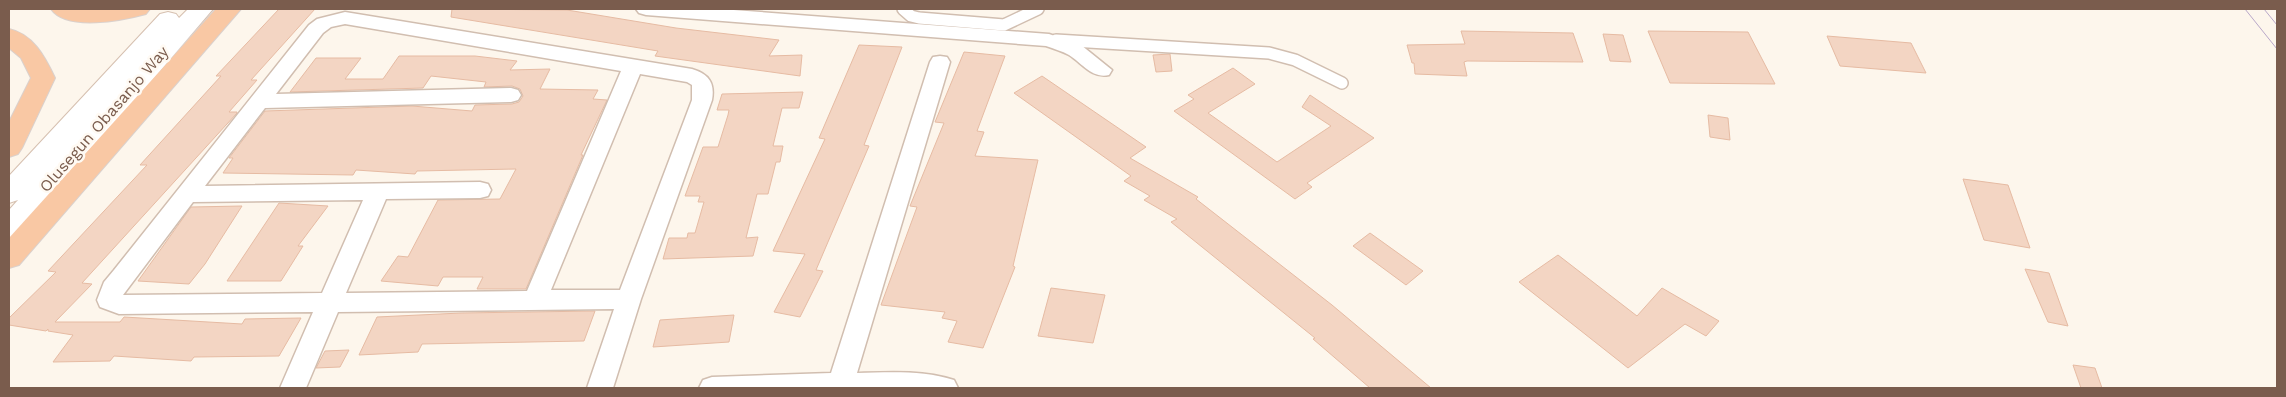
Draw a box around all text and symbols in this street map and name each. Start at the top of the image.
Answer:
street label: Olusegun Obasanjo Way [35,42,173,196]

